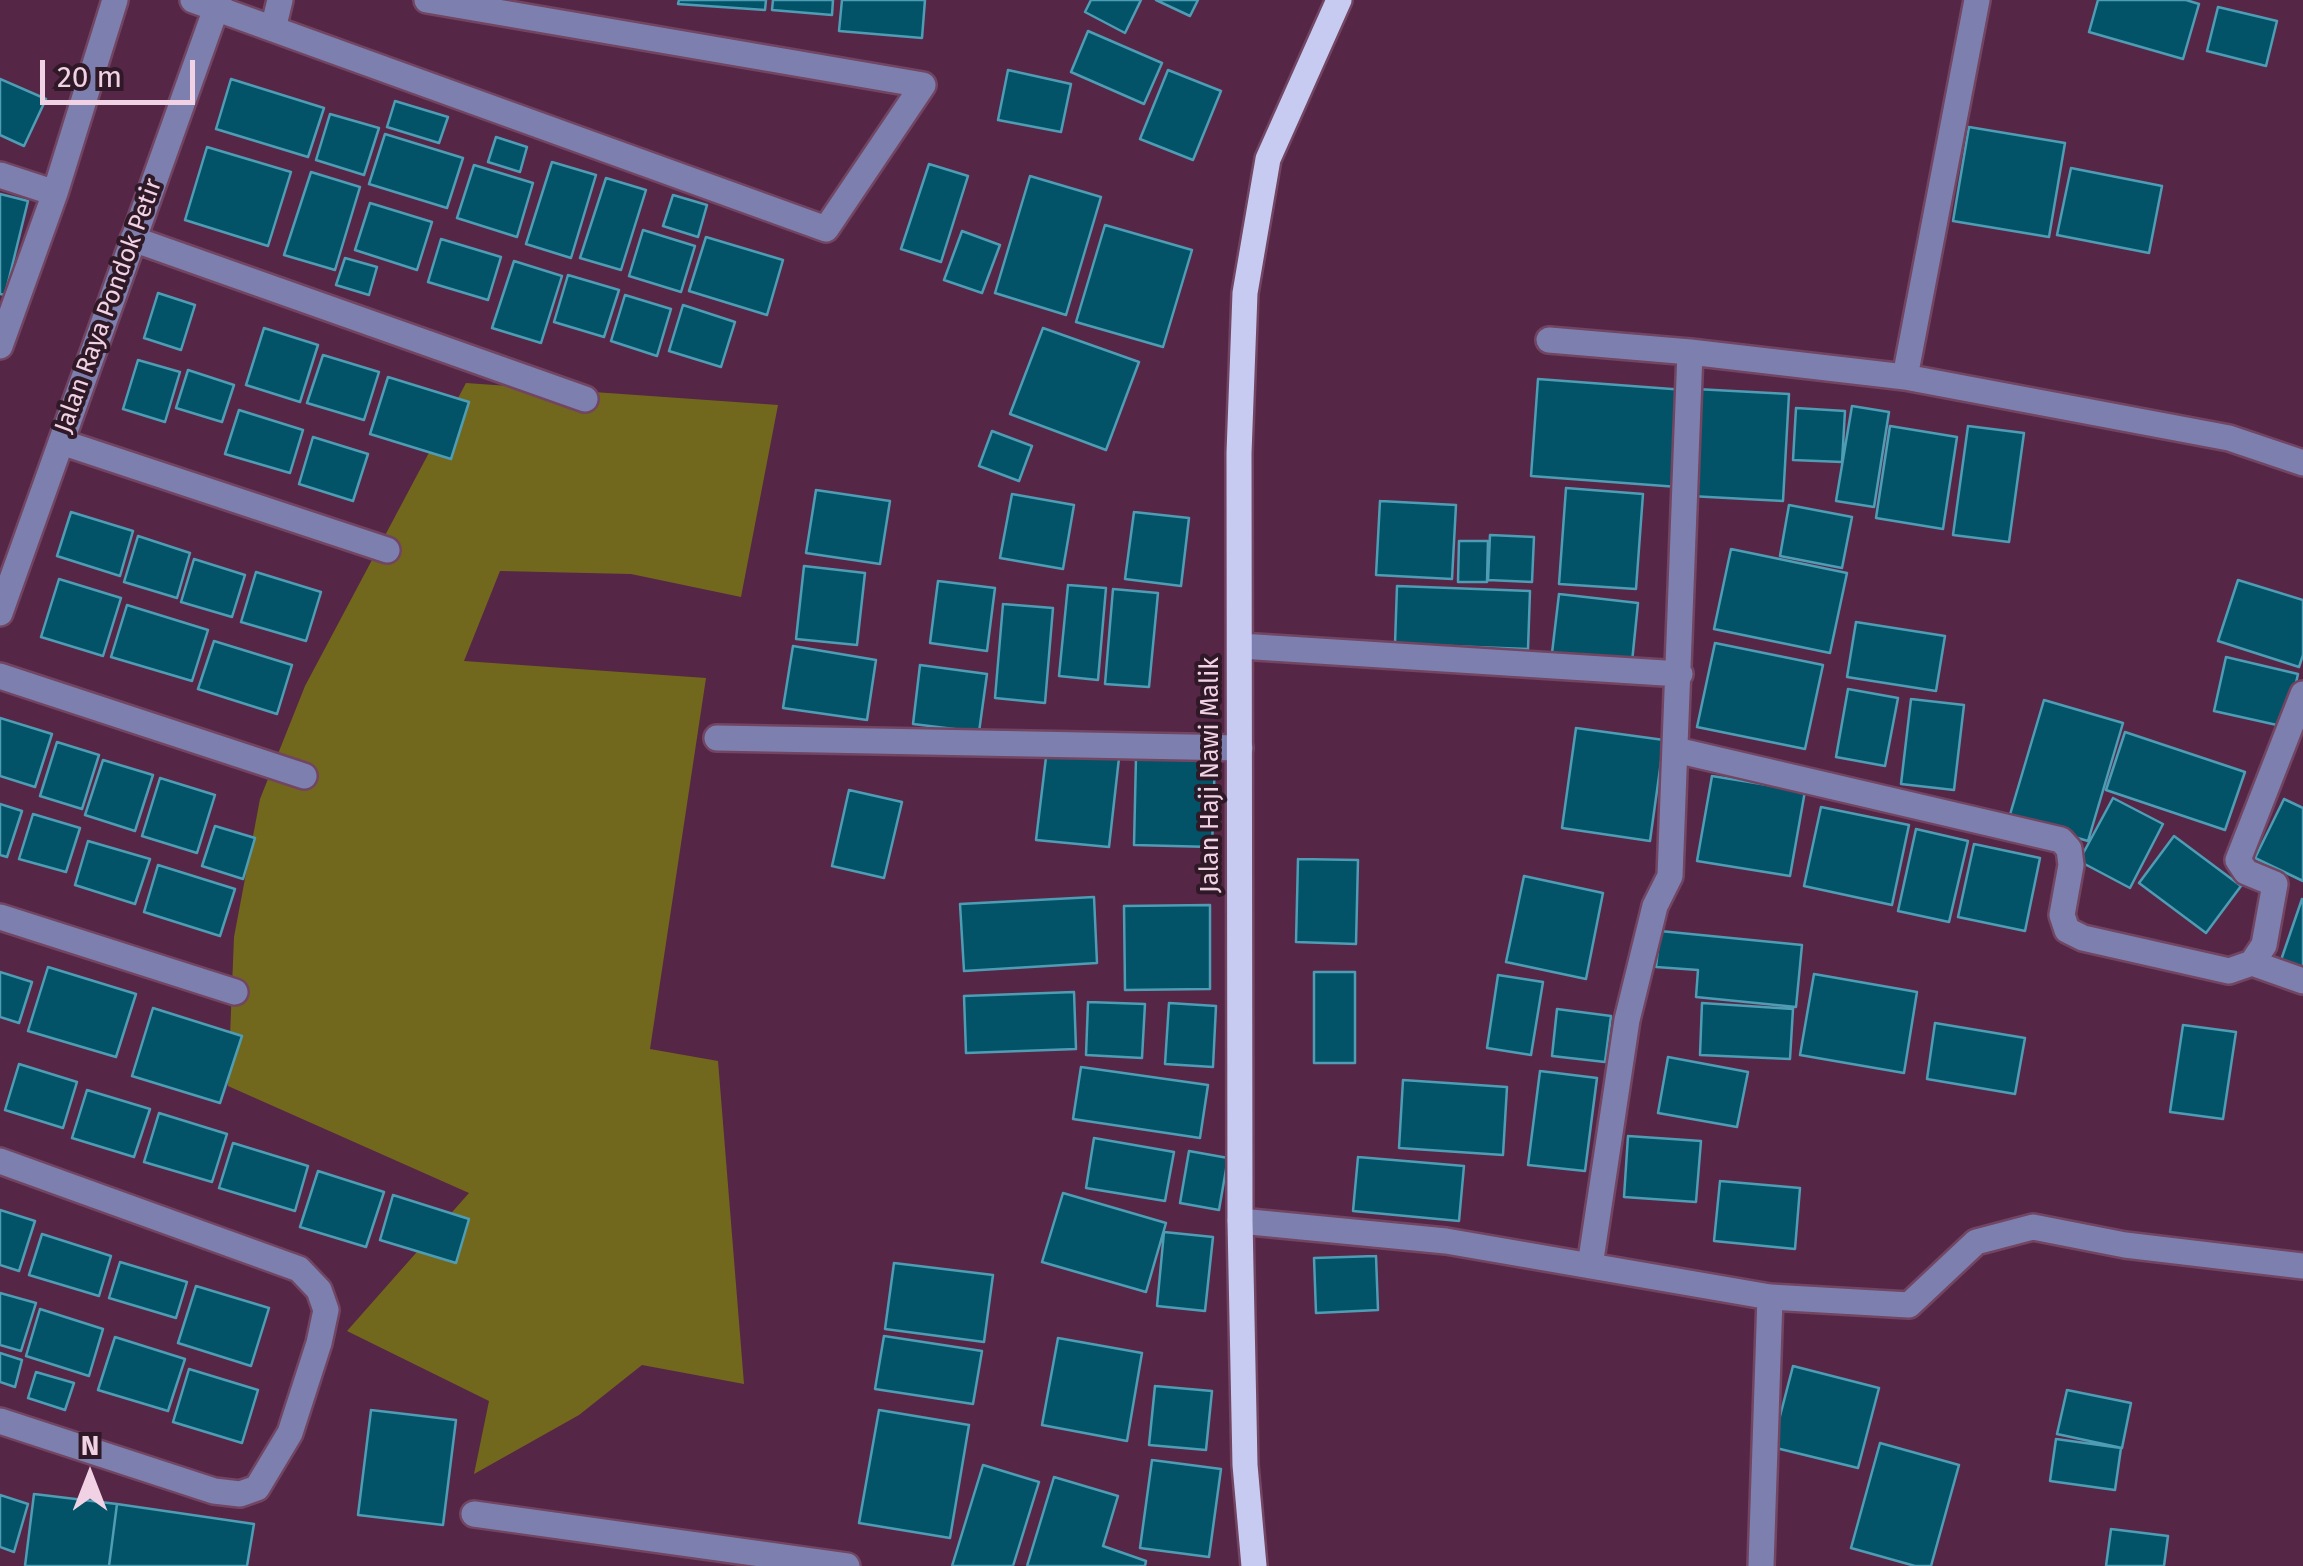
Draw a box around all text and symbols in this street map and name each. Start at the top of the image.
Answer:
scale bar [45,40,200,102]
text: 20 m [57,59,122,95]
street label: Jalan Raya Pondok Petir [49,175,169,437]
street label: Jalan Haji Nawi Malik [1196,657,1226,893]
north arrow [40,1426,140,1526]
text: N [81,1429,99,1462]

